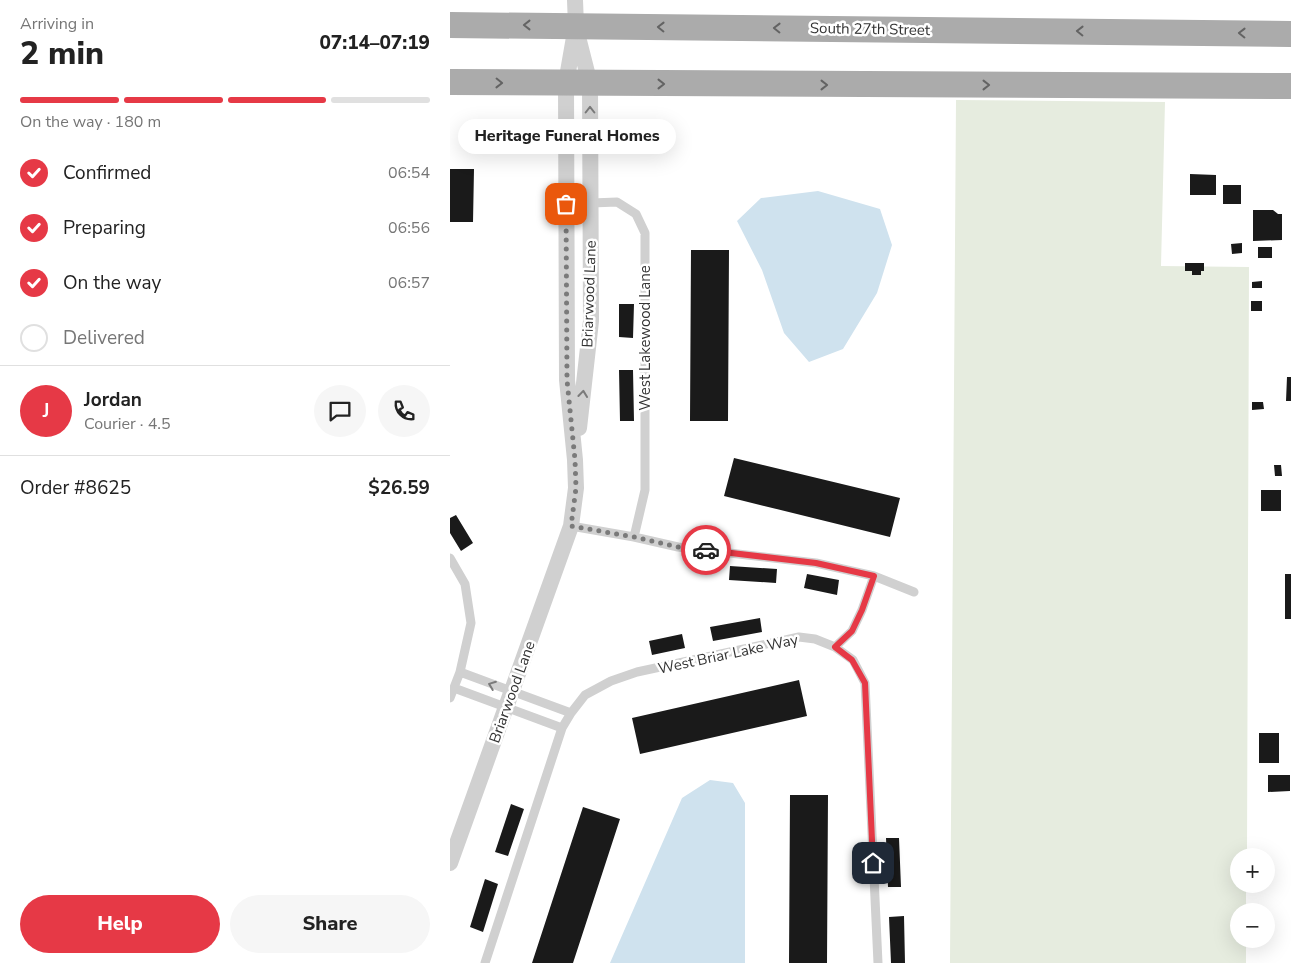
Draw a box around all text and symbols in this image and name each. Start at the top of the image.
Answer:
text: Arriving in [20,13,94,35]
street label: South 27th Street [810,18,931,40]
one-way arrow [523,20,530,30]
one-way arrow [657,22,665,32]
one-way arrow [773,23,781,33]
one-way arrow [1076,26,1084,36]
one-way arrow [1238,28,1246,38]
text: 07:14–07:19 [319,30,430,56]
text: 2 min [20,32,104,75]
one-way arrow [495,77,503,88]
one-way arrow [658,79,665,89]
one-way arrow [820,79,828,90]
one-way arrow [982,80,990,90]
one-way arrow [585,105,595,113]
text: On the way · 180 m [20,111,161,133]
callout: Heritage Funeral Homes [457,119,675,154]
text: Heritage Funeral Homes [474,125,660,147]
icon: check [20,159,48,187]
text: Confirmed [63,160,151,186]
text: 06:54 [388,162,430,184]
pin [545,183,587,225]
icon: bag [552,190,580,218]
icon: check [20,214,48,242]
text: Preparing [63,215,146,241]
text: 06:56 [388,217,430,239]
street label: Briarwood Lane [577,240,601,348]
street label: West Lakewood Lane [635,265,655,411]
icon: check [20,269,48,297]
text: On the way [63,270,161,296]
text: 06:57 [388,272,430,294]
text: Delivered [63,325,145,351]
button: chat [314,385,366,437]
button: phone [378,385,430,437]
text: Jordan [84,387,142,413]
one-way arrow [577,390,588,398]
text: J [43,398,49,424]
text: Courier · 4.5 [84,413,170,435]
text: Order #8625 [20,475,131,501]
text: $26.59 [368,475,430,501]
courier [681,525,731,575]
icon: car [692,536,720,564]
street label: West Briar Lake Way [656,629,800,679]
street label: Briarwood Lane [484,638,540,746]
one-way arrow [488,681,497,691]
pin [852,842,894,884]
map controls [1230,848,1275,948]
button: + [1230,848,1275,893]
icon: home [859,849,887,877]
button: Help [20,895,220,953]
button: Share [230,895,430,953]
button: − [1230,903,1275,948]

